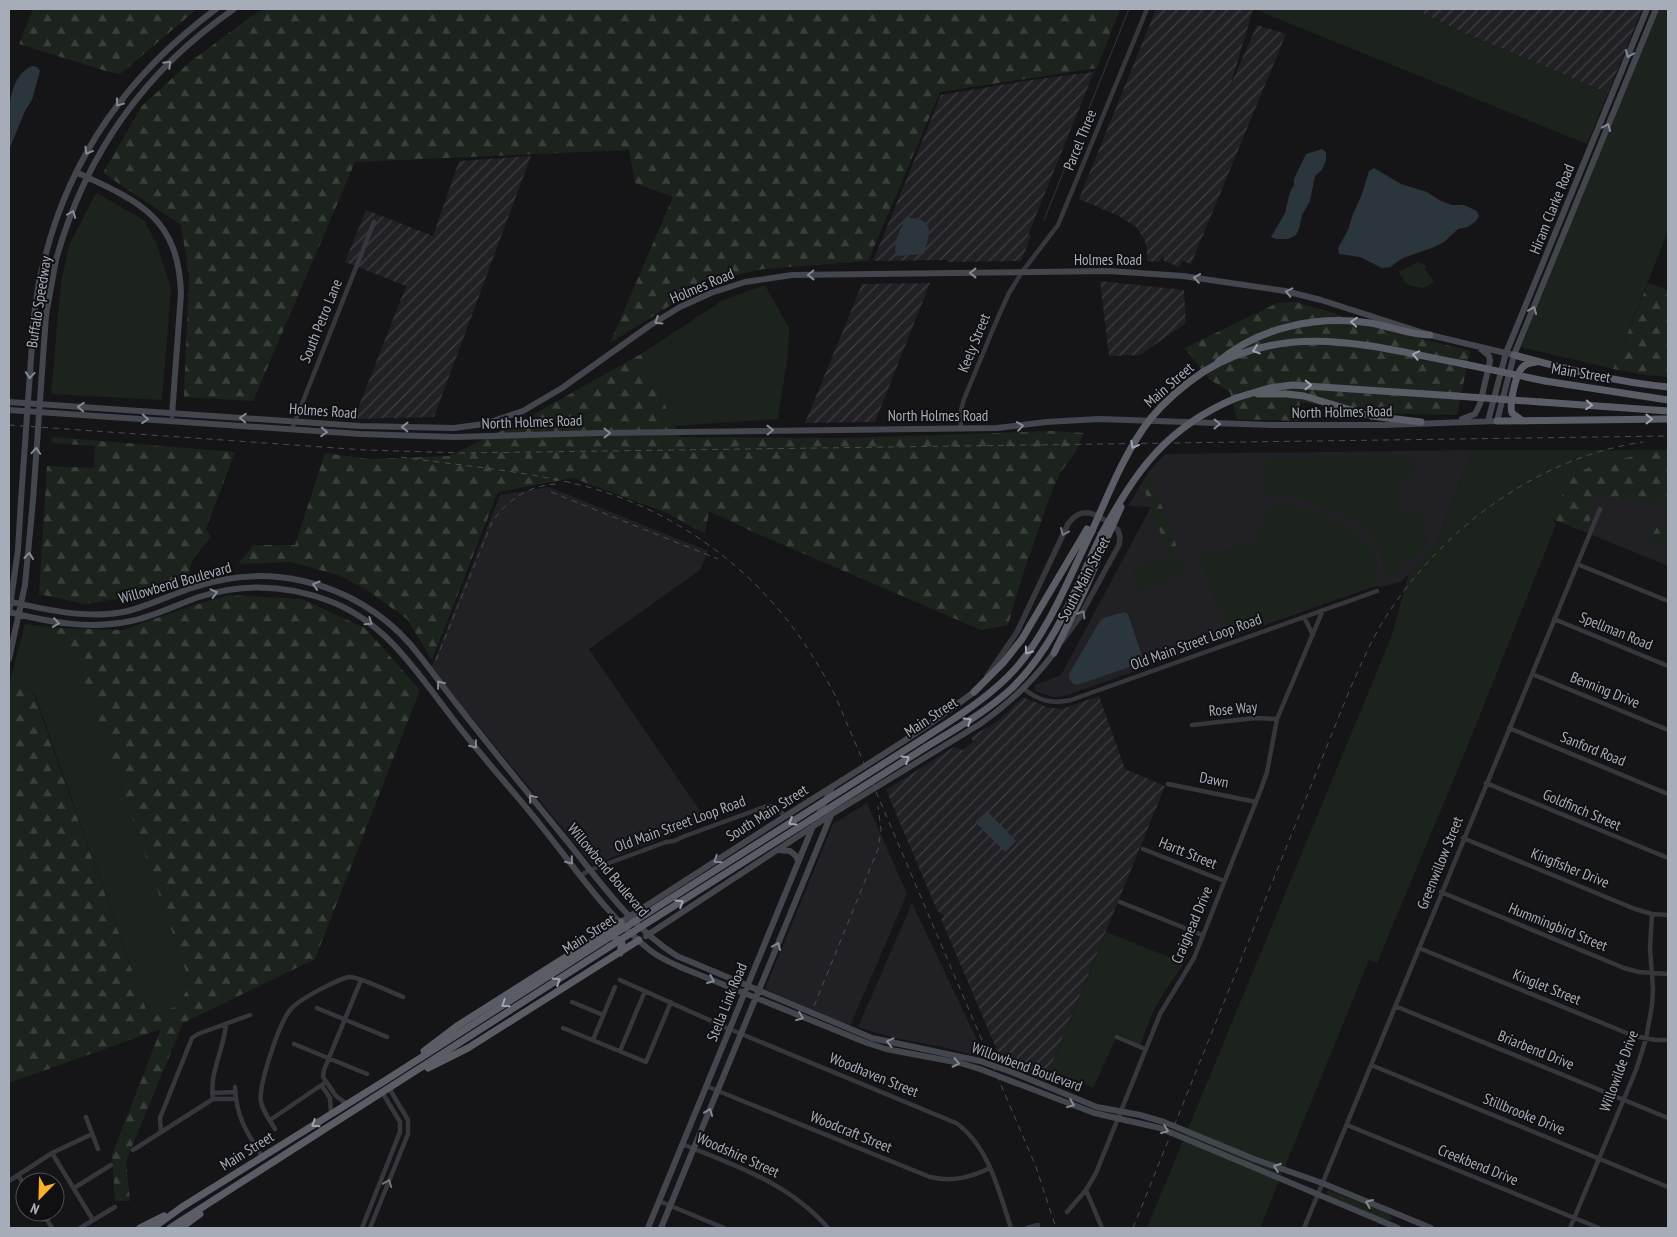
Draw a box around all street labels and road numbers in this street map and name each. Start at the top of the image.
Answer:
street label: Parcel Three [1059,107,1100,173]
street label: Hiram Clarke Road [1525,161,1578,257]
street label: Holmes Road [1074,250,1142,269]
street label: Buffalo Speedway [22,254,55,349]
street label: Holmes Road [667,264,737,308]
street label: South Petro Lane [295,276,346,365]
street label: Keely Street [953,311,994,375]
street label: Main Street [1140,358,1197,411]
street label: Main Street [1550,358,1612,387]
street label: Holmes Road [289,399,358,422]
street label: North Holmes Road [1291,401,1393,422]
street label: North Holmes Road [888,406,988,425]
street label: North Holmes Road [481,410,583,433]
street label: South Main Street [1053,533,1114,624]
street label: Willowbend Boulevard [116,557,233,608]
street label: Spellman Road [1577,607,1656,654]
street label: Old Main Street Loop Road [1128,609,1264,674]
street label: Benning Drive [1568,667,1643,712]
street label: Main Street [901,692,961,741]
street label: Rose Way [1208,697,1258,720]
street label: Sanford Road [1558,727,1629,770]
street label: Dawn [1198,767,1230,792]
street label: South Main Street [722,780,811,845]
street label: Goldfinch Street [1540,785,1624,835]
street label: Old Main Street Loop Road [612,791,748,856]
street label: Greenwillow Street [1412,814,1467,912]
street label: Willowbend Boulevard [564,819,653,920]
street label: Hartt Street [1156,832,1220,873]
street label: Kingfisher Drive [1528,843,1612,892]
street label: Craighead Drive [1167,883,1216,966]
street label: Hummingbird Street [1506,898,1610,955]
street label: Main Street [559,909,619,958]
street label: Stella Link Road [702,960,751,1044]
street label: Kinglet Street [1510,964,1584,1009]
street label: Briarbend Drive [1495,1026,1577,1073]
street label: Willowilde Drive [1595,1027,1642,1114]
street label: Willowbend Boulevard [969,1038,1085,1095]
street label: Woodhaven Street [827,1048,922,1101]
street label: Stillbrooke Drive [1480,1088,1568,1139]
street label: Woodcraft Street [808,1107,895,1157]
street label: Main Street [216,1127,277,1174]
street label: Woodshire Street [694,1128,782,1181]
street label: Creekbend Drive [1435,1140,1521,1189]

